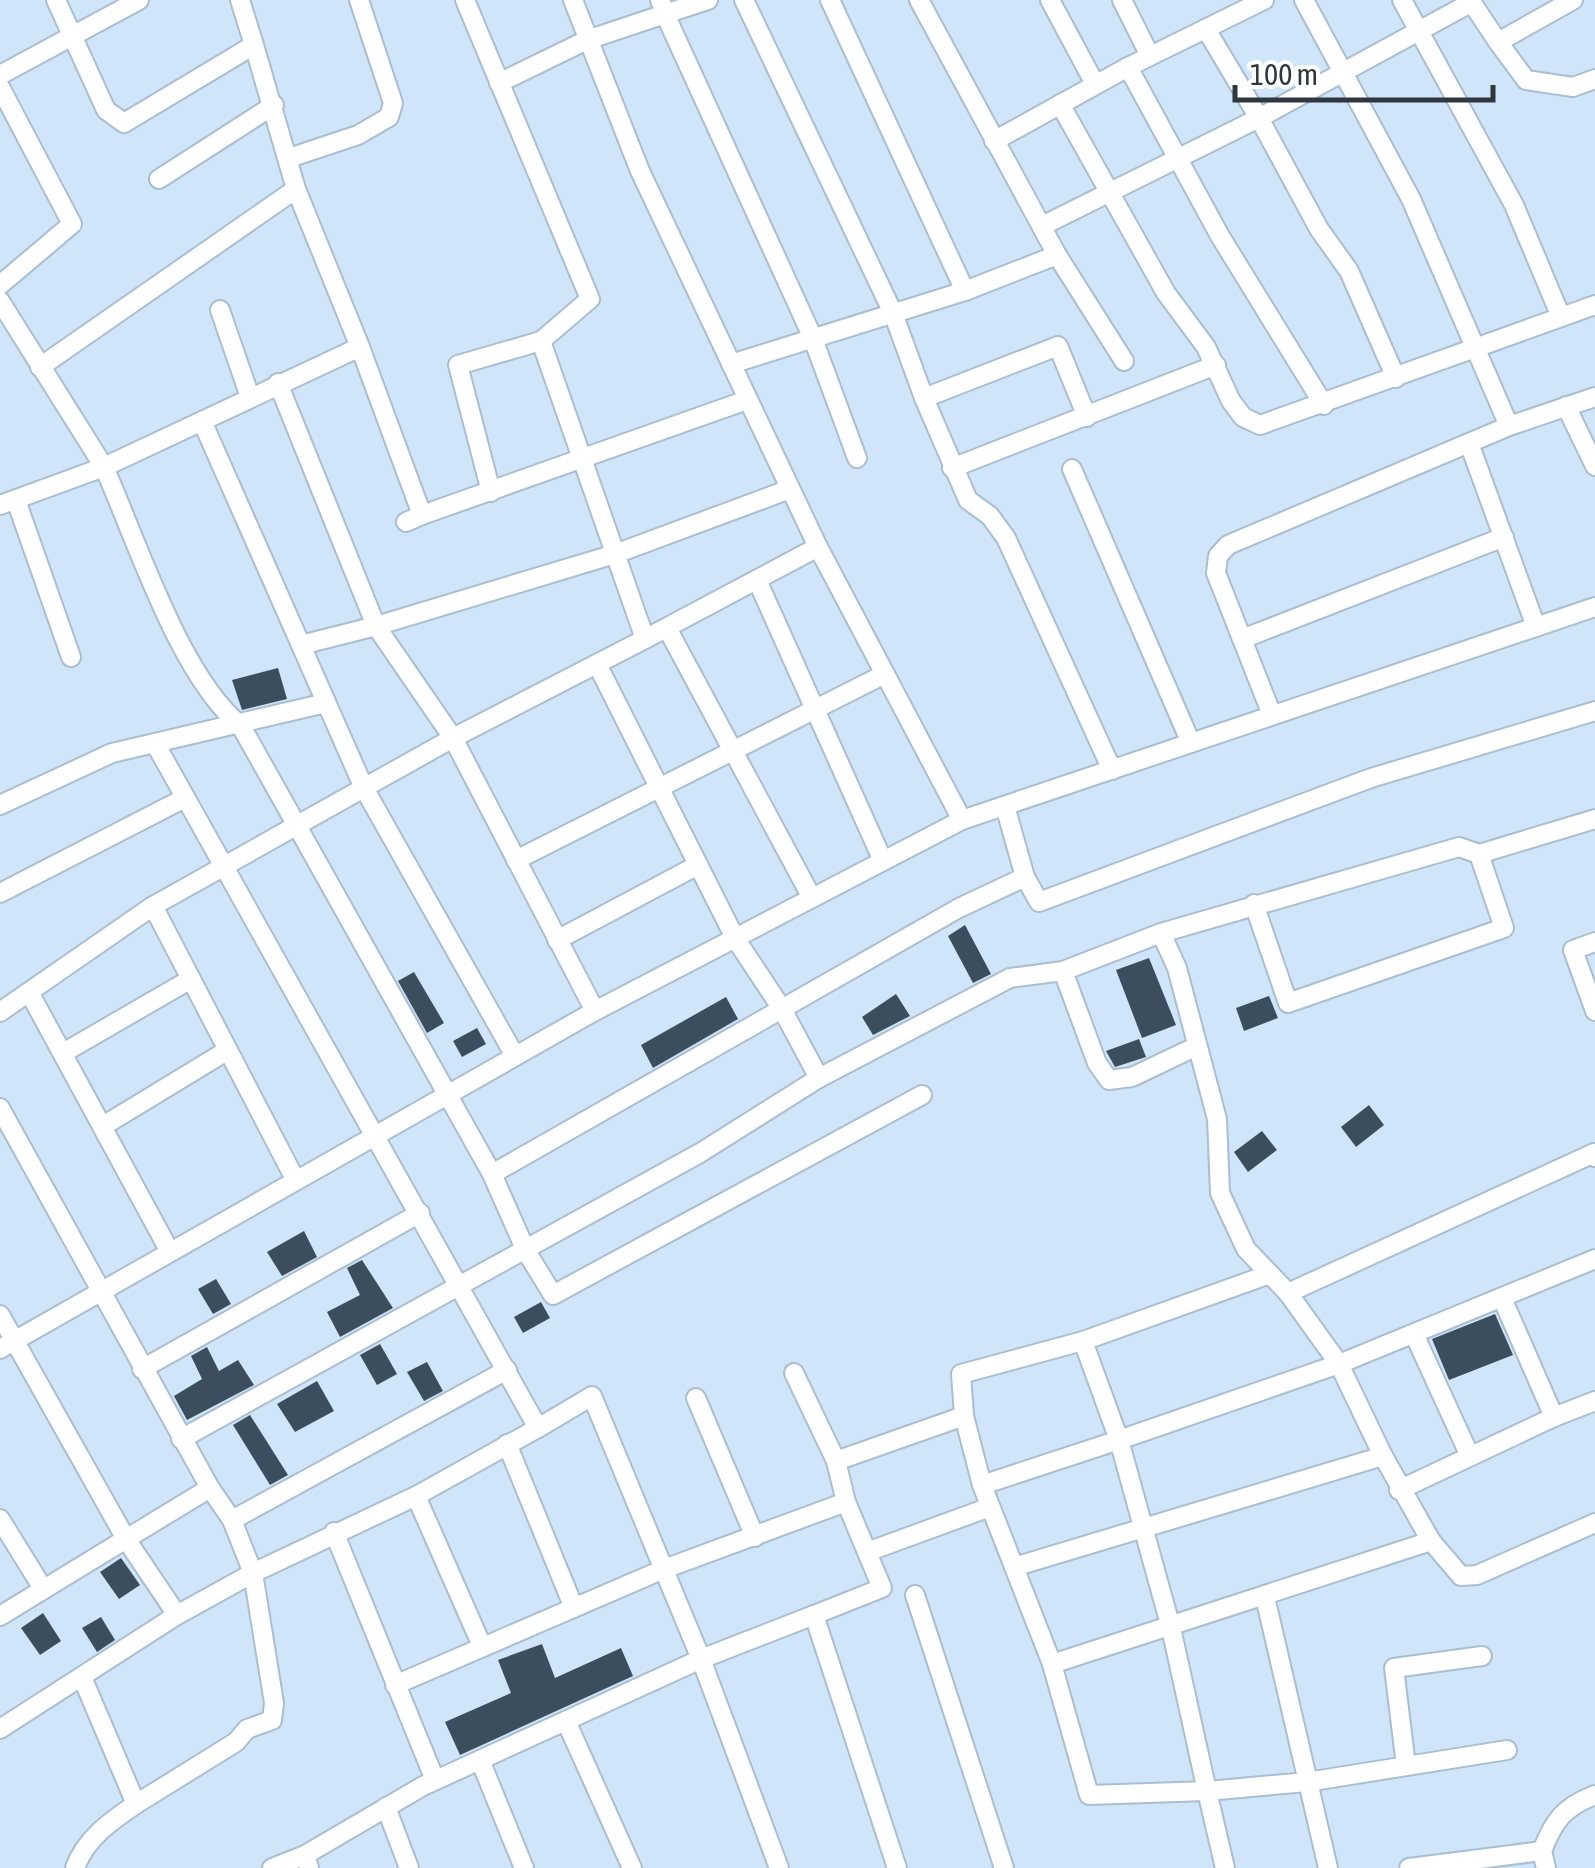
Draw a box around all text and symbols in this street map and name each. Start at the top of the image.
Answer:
scale bar [1235,40,1492,102]
text: 100 m [1250,57,1318,91]

